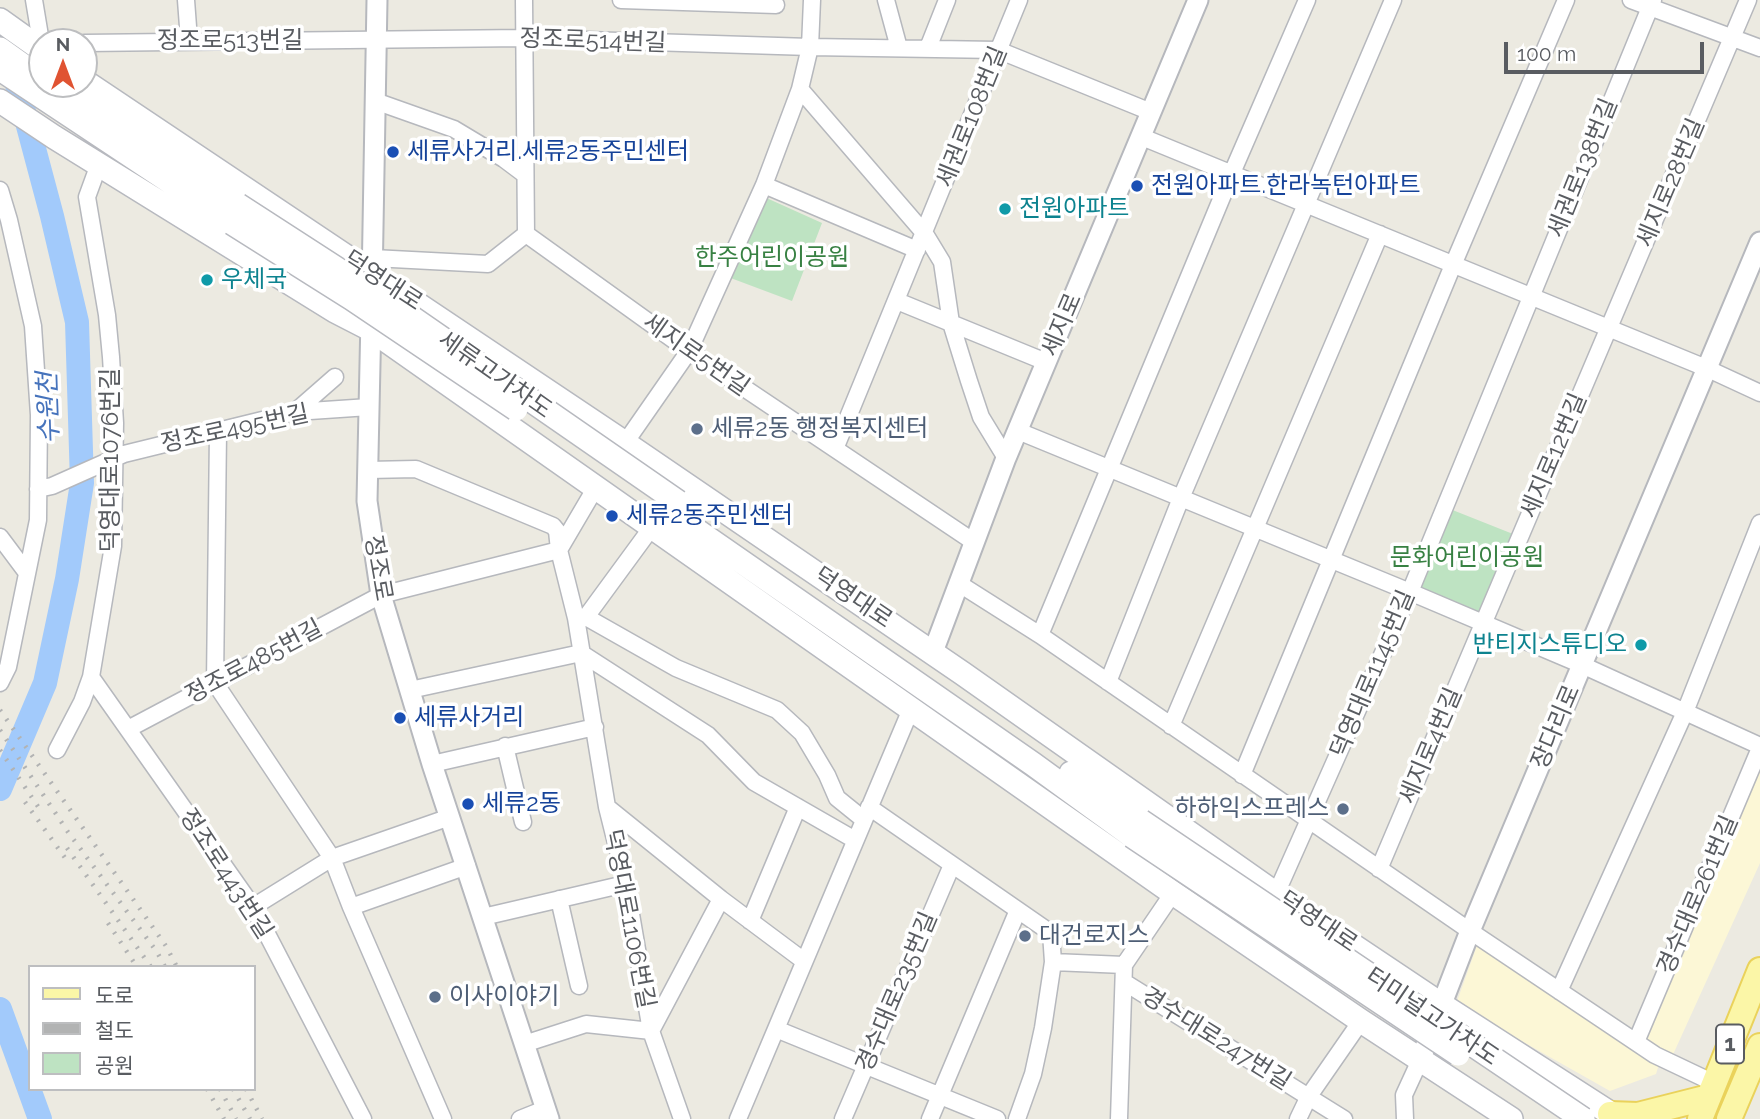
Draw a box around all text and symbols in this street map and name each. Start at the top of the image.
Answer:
street label: 정조로514번길 [519,24,667,58]
street label: 정조로513번길 [157,27,303,55]
north arrow [28,28,98,98]
scale bar [1508,28,1708,72]
text: N [56,33,70,55]
text: 100 m [1517,41,1576,66]
street label: 세권로108번길 [931,42,1013,192]
street label: 세권로138번길 [1542,94,1624,242]
street label: 세지로28번길 [1631,114,1711,252]
place label: 세류사거리.세류2동주민센터 [407,138,689,166]
marker: 세류사거리.세류2동주민센터 [385,144,401,160]
place label: 전원아파트.한라녹턴아파트 [1151,172,1420,200]
marker: 전원아파트.한라녹턴아파트 [1129,178,1145,194]
place label: 전원아파트 [1019,195,1129,223]
marker: 전원아파트 [997,201,1013,217]
park label: 한주어린이공원 [695,244,849,272]
street label: 덕영대로 [338,245,428,317]
place label: 우체국 [221,266,287,294]
marker: 우체국 [199,272,215,288]
street label: 세지로 [1036,289,1088,361]
street label: 세지로5번길 [637,308,755,402]
street label: 세류고가차도 [432,325,558,425]
street label: 덕영대로1076번길 [97,368,125,552]
water label: 수원천 [32,372,66,444]
street label: 세지로12번길 [1515,389,1593,523]
street label: 정조로495번길 [158,399,312,459]
place label: 세류2동 행정복지센터 [711,415,928,443]
marker: 세류2동 행정복지센터 [689,421,705,437]
place label: 세류2동주민센터 [626,502,793,530]
marker: 세류2동주민센터 [604,508,620,524]
street label: 정조로 [358,533,398,603]
park label: 문화어린이공원 [1390,544,1544,572]
street label: 덕영대로 [808,561,898,635]
street label: 덕영대로1145번길 [1325,586,1421,762]
street label: 정조로485번길 [181,614,327,710]
place label: 반티지스튜디오 [1472,631,1627,659]
marker: 반티지스튜디오 [1633,637,1649,653]
street label: 장다리로 [1525,681,1587,773]
street label: 세지로4번길 [1394,684,1468,808]
place label: 세류사거리 [414,704,524,732]
marker: 세류사거리 [392,710,408,726]
place label: 세류2동 [482,790,561,818]
place label: 하하익스프레스 [1174,795,1329,823]
marker: 세류2동 [460,796,476,812]
marker: 하하익스프레스 [1335,801,1351,817]
street label: 정조로443번길 [173,803,279,945]
street label: 경수대로261번길 [1652,811,1744,979]
street label: 덕영대로1106번길 [597,827,661,1011]
street label: 덕영대로 [1273,885,1363,959]
street label: 경수대로235번길 [850,908,944,1076]
place label: 대건로지스 [1039,922,1149,950]
marker: 대건로지스 [1017,928,1033,944]
street label: 터미널고가차도 [1360,962,1504,1072]
legend [28,965,256,1091]
street label: 경수대로247번길 [1136,982,1296,1096]
text: 도로 [95,983,134,1008]
place label: 이사이야기 [449,983,559,1011]
marker: 이사이야기 [427,989,443,1005]
text: 철도 [95,1018,134,1043]
road number: 1 [1716,1024,1744,1064]
text: 공원 [95,1053,134,1078]

